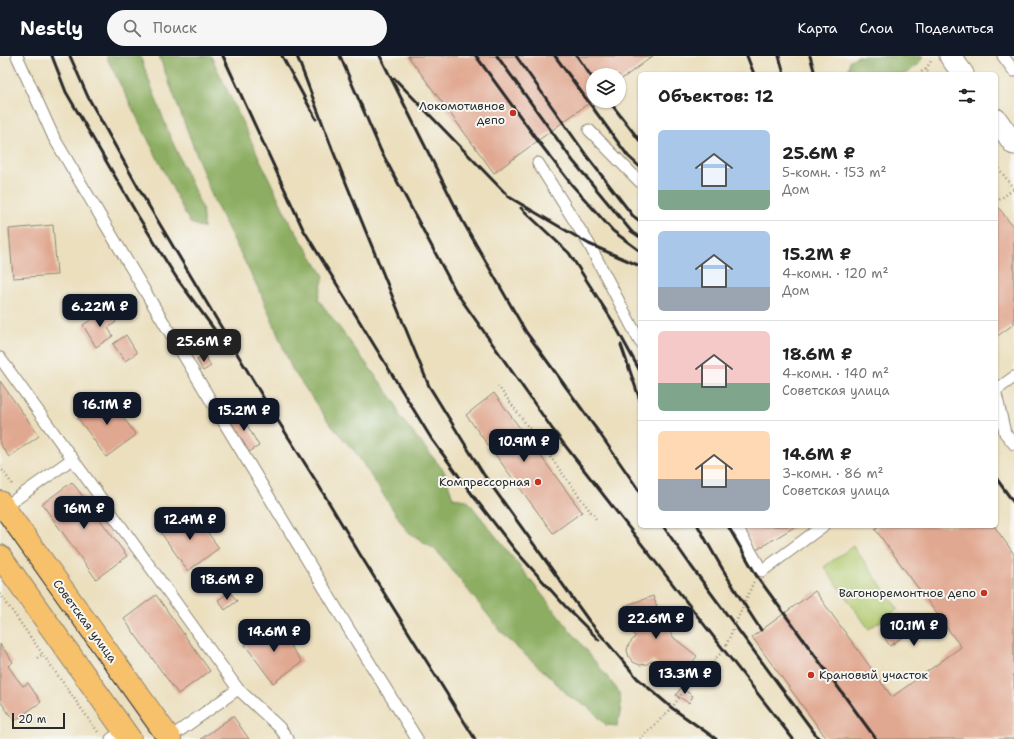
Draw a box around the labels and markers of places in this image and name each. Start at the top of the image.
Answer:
place label: Локомотивное депо [419,98,505,128]
marker: Локомотивное депо [508,108,518,118]
pin: 6.22M ₽ [63,294,137,328]
pin: 25.6M ₽ [167,329,241,363]
pin: 16.1M ₽ [70,392,144,426]
pin: 15.2M ₽ [207,398,281,432]
pin: 10.9M ₽ [487,429,561,463]
place label: Компрессорная [439,474,530,490]
marker: Компрессорная [533,477,543,487]
pin: 16M ₽ [56,496,112,530]
pin: 12.4M ₽ [153,507,227,541]
pin: 18.6M ₽ [190,567,264,601]
place label: Вагоноремонтное депо [839,585,976,601]
marker: Вагоноремонтное депо [979,588,989,598]
pin: 22.6M ₽ [619,606,693,640]
pin: 10.1M ₽ [877,613,951,647]
pin: 14.6M ₽ [237,619,311,653]
pin: 13.3M ₽ [648,661,722,695]
place label: Крановый участок [819,667,928,683]
marker: Крановый участок [806,670,816,680]

